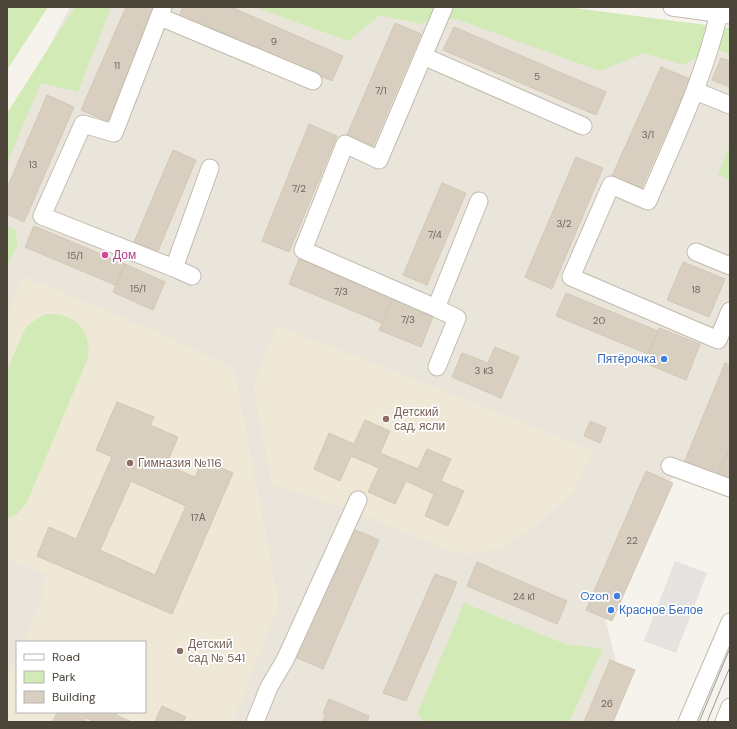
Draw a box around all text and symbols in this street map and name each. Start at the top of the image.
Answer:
house number: 9 [271,35,277,48]
house number: 11 [114,59,120,72]
house number: 5 [534,70,540,83]
house number: 7/1 [375,84,387,97]
house number: 3/1 [642,128,654,141]
house number: 13 [28,158,38,171]
house number: 7/2 [292,182,306,195]
house number: 3/2 [556,217,572,230]
house number: 7/4 [428,228,442,241]
place label: Дом [113,247,136,263]
house number: 15/1 [67,249,83,262]
marker: Дом [100,250,110,260]
house number: 15/1 [130,282,146,295]
house number: 18 [691,283,701,296]
house number: 7/3 [334,285,348,298]
house number: 7/3 [401,313,415,326]
house number: 20 [593,314,605,327]
place label: Пятёрочка [597,351,656,367]
marker: Пятёрочка [659,354,669,364]
house number: 3 к3 [475,364,494,377]
place label: Детский сад, ясли [394,404,445,434]
marker: Детский сад, ясли [381,414,391,424]
place label: Гимназия №116 [138,455,222,471]
marker: Гимназия №116 [125,458,135,468]
house number: 17А [190,511,206,524]
house number: 22 [626,534,638,547]
place label: Ozon [580,588,609,604]
house number: 24 к1 [513,590,535,603]
marker: Ozon [612,591,622,601]
place label: Красное Белое [619,602,703,618]
marker: Красное Белое [606,605,616,615]
place label: Детский сад № 541 [188,636,245,666]
legend [16,641,146,713]
marker: Детский сад № 541 [175,646,185,656]
text: Road [52,649,80,665]
text: Park [52,669,76,685]
text: Building [52,689,96,705]
house number: 26 [601,697,613,710]

